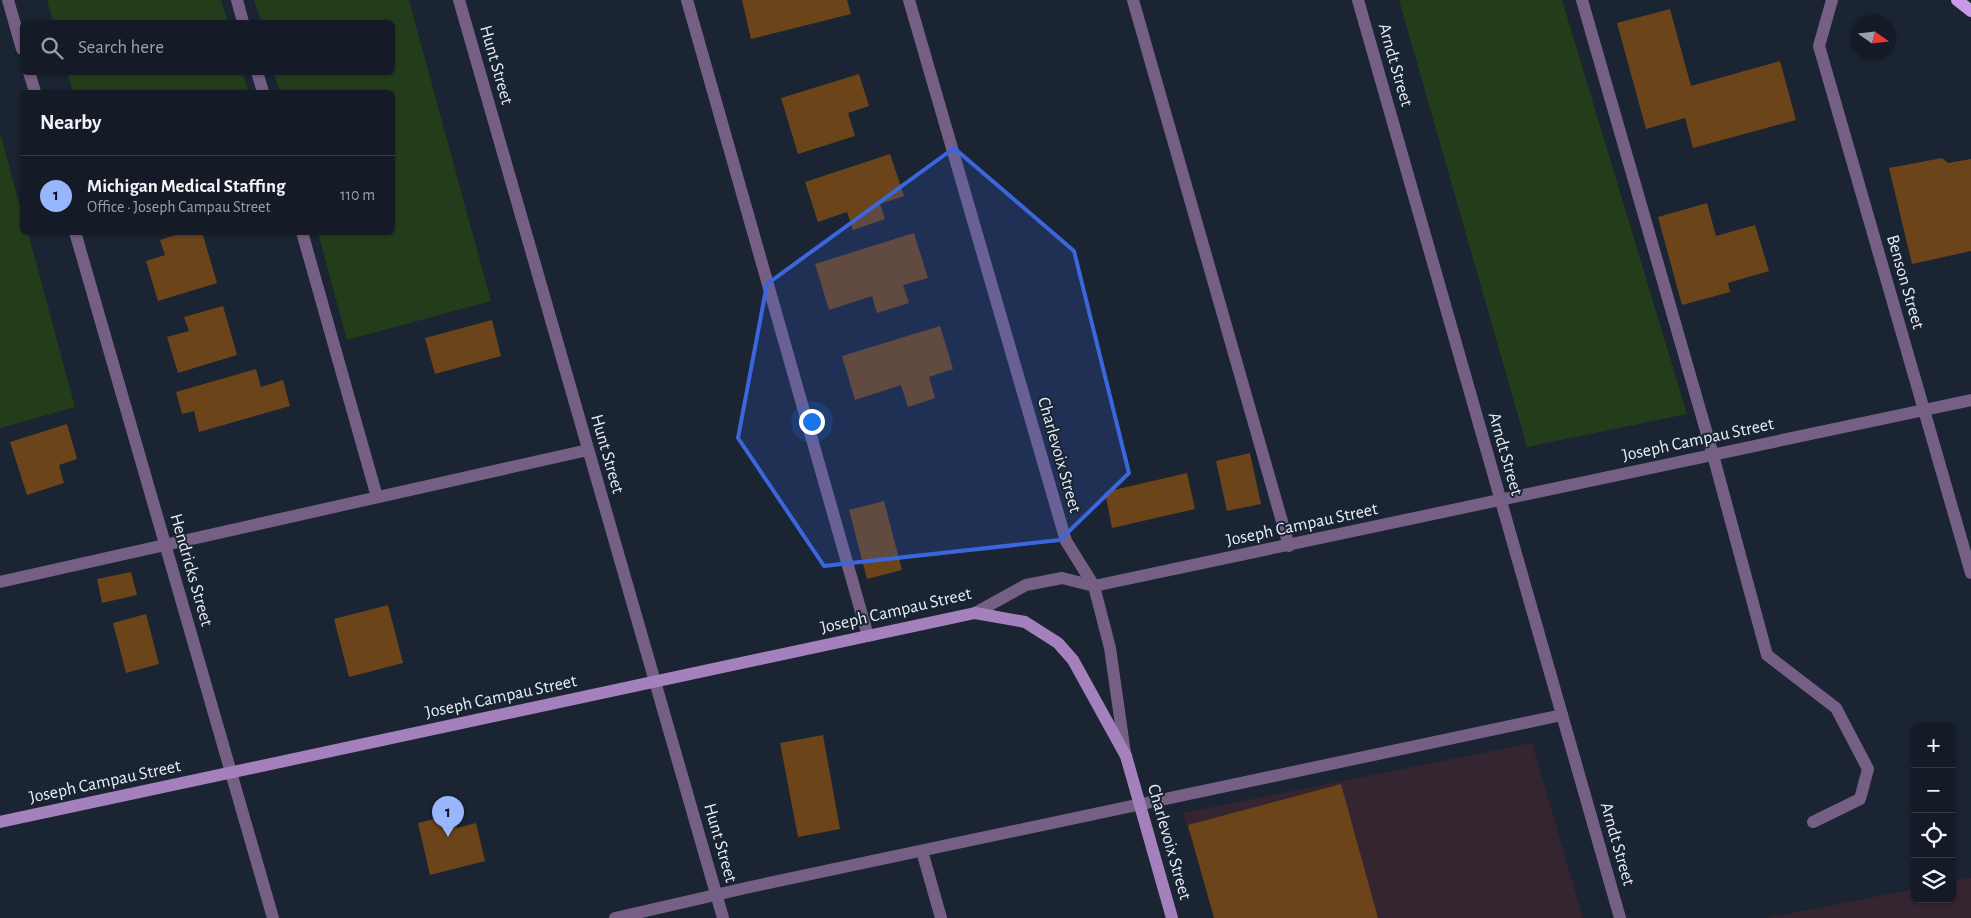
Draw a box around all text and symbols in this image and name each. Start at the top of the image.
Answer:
north arrow [1851,15,1896,60]
search box [20,20,395,75]
street label: Arndt Street [1375,21,1416,109]
street label: Hunt Street [476,23,516,107]
icon: search [38,34,66,62]
text: Search here [78,38,164,57]
text: Nearby [40,112,101,133]
text: Michigan Medical Staffing [87,177,285,196]
text: 1 [53,187,59,203]
text: 110 m [340,187,375,203]
text: Office · Joseph Campau Street [87,199,271,215]
street label: Benson Street [1883,233,1927,331]
street label: Charlevoix Street [1034,395,1084,515]
your location [799,409,825,435]
street label: Arndt Street [1485,410,1526,498]
street label: Hunt Street [587,412,627,496]
street label: Joseph Campau Street [1621,415,1776,465]
street label: Joseph Campau Street [1225,500,1380,550]
street label: Hendricks Street [166,512,216,629]
street label: Joseph Campau Street [819,585,973,637]
street label: Joseph Campau Street [424,672,579,722]
map controls [1911,723,1956,903]
button: + [1911,723,1956,768]
street label: Joseph Campau Street [28,757,183,807]
button: − [1911,768,1956,813]
street label: Charlevoix Street [1144,782,1194,902]
pin: 1 [432,796,464,837]
street label: Arndt Street [1597,800,1638,888]
street label: Hunt Street [700,801,740,885]
button: locate [1911,813,1956,858]
button: layers [1911,858,1956,903]

